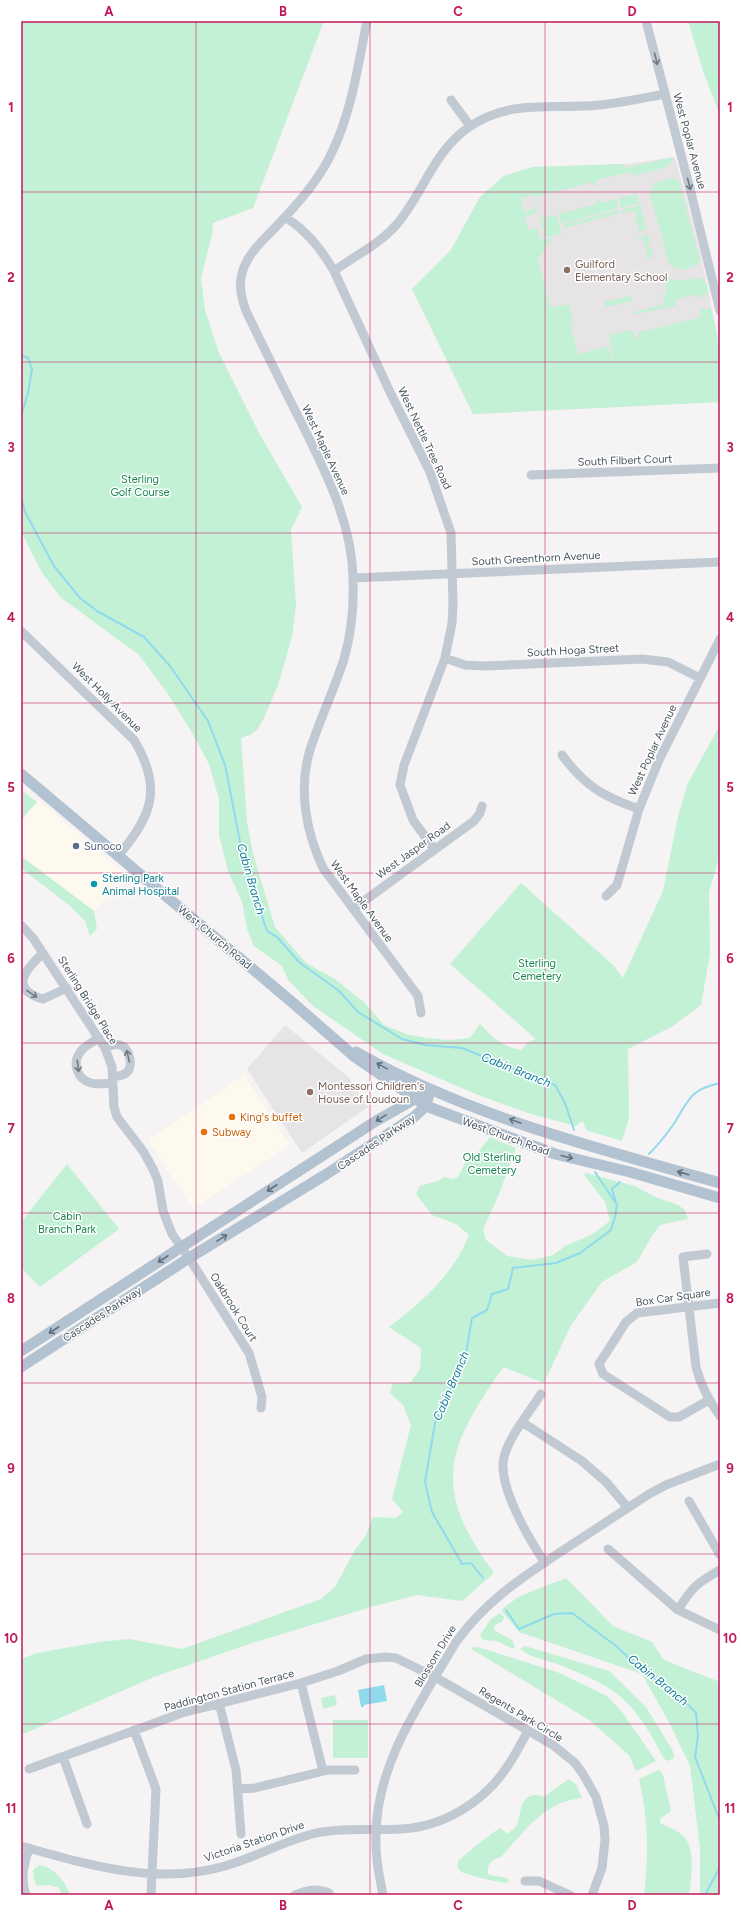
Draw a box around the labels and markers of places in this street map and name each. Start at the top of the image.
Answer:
place label: Guilford Elementary School [575,258,667,284]
marker: Guilford Elementary School [562,265,572,275]
place label: Sunoco [84,840,122,853]
marker: Sunoco [71,841,81,851]
place label: Sterling Park Animal Hospital [102,872,179,898]
marker: Sterling Park Animal Hospital [89,879,99,889]
place label: Montessori Children's House of Loudoun [318,1080,424,1106]
marker: Montessori Children's House of Loudoun [305,1087,315,1097]
place label: King's buffet [240,1111,303,1124]
marker: King's buffet [227,1112,237,1122]
place label: Subway [212,1126,251,1139]
marker: Subway [199,1127,209,1137]

